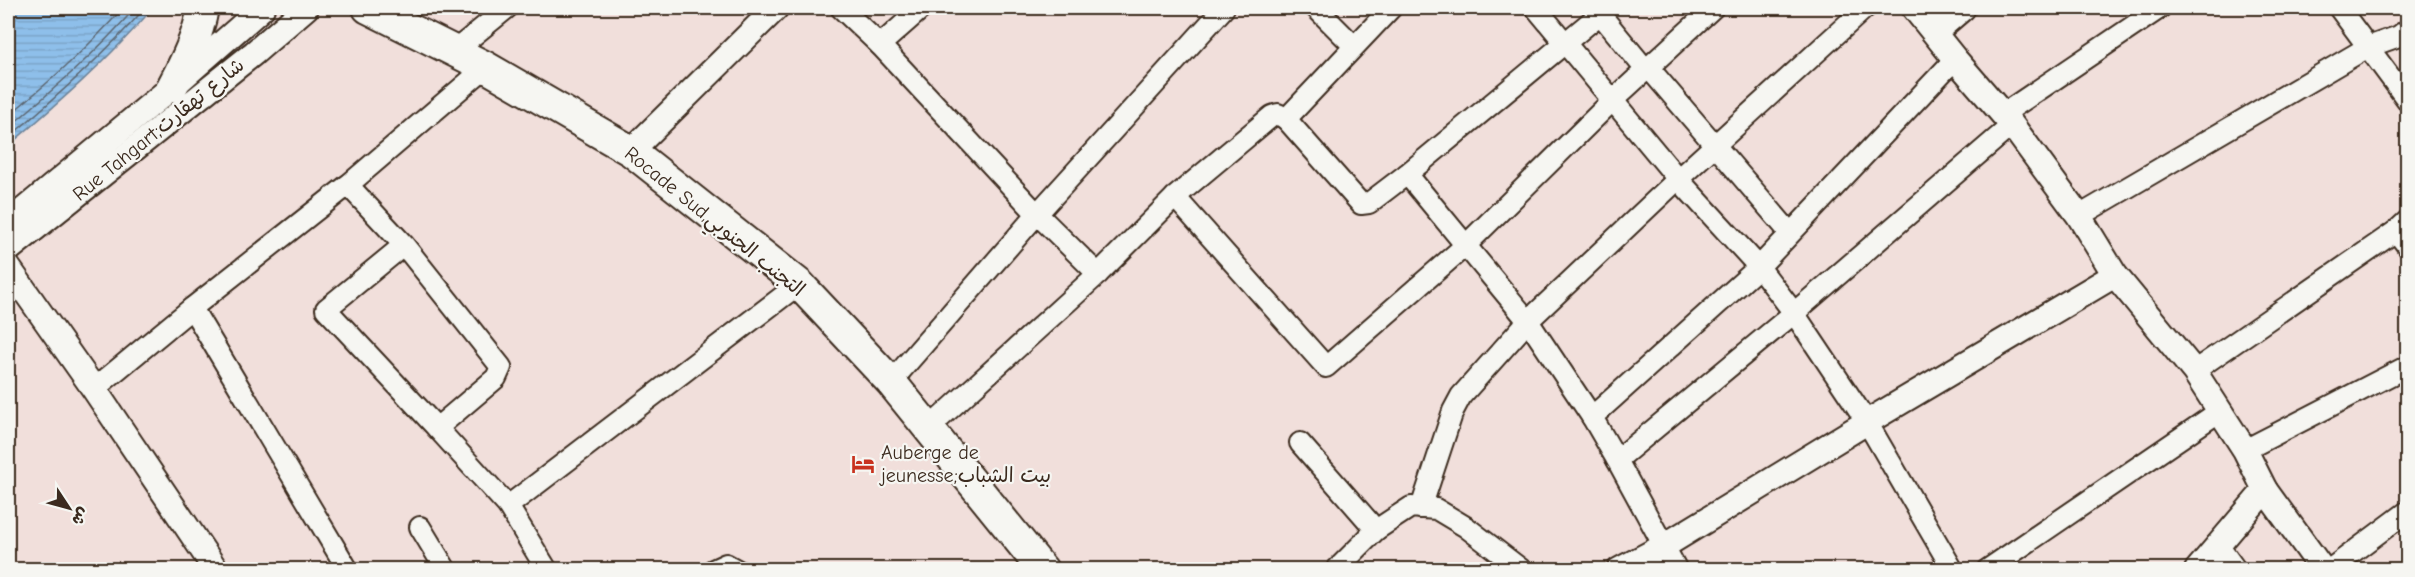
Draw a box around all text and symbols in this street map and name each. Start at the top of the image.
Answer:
street label: Rue Tahgart;شارع تهقارت [68,53,250,207]
street label: Rocade Sud,التجنب الجنوبي [616,142,809,306]
place label: Auberge de jeunesse;بيت الشباب [879,441,1051,487]
hotel icon: Auberge de jeunesse;بيت الشباب [850,451,876,477]
north arrow [39,478,99,538]
text: ش [68,504,93,529]

